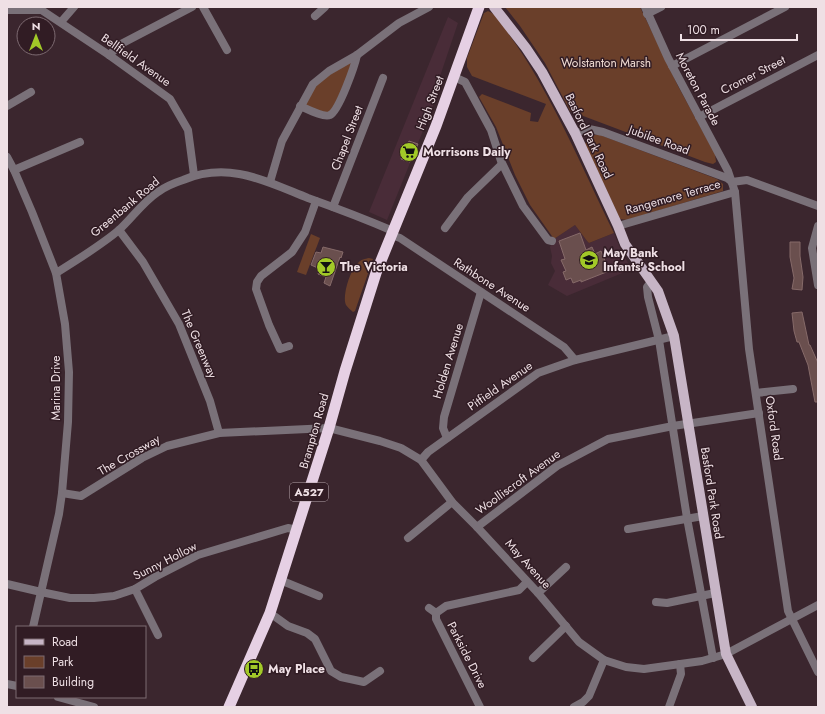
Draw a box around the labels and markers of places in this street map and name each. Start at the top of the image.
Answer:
supermarket icon: Morrisons Daily [398,141,420,163]
place label: Morrisons Daily [423,143,511,161]
place label: May Bank Infants' School [603,244,685,276]
school or university icon: May Bank Infants' School [578,249,600,271]
bar icon: The Victoria [315,256,337,278]
place label: The Victoria [340,258,408,276]
bus stop icon: May Place [243,658,265,680]
place label: May Place [268,660,325,678]

